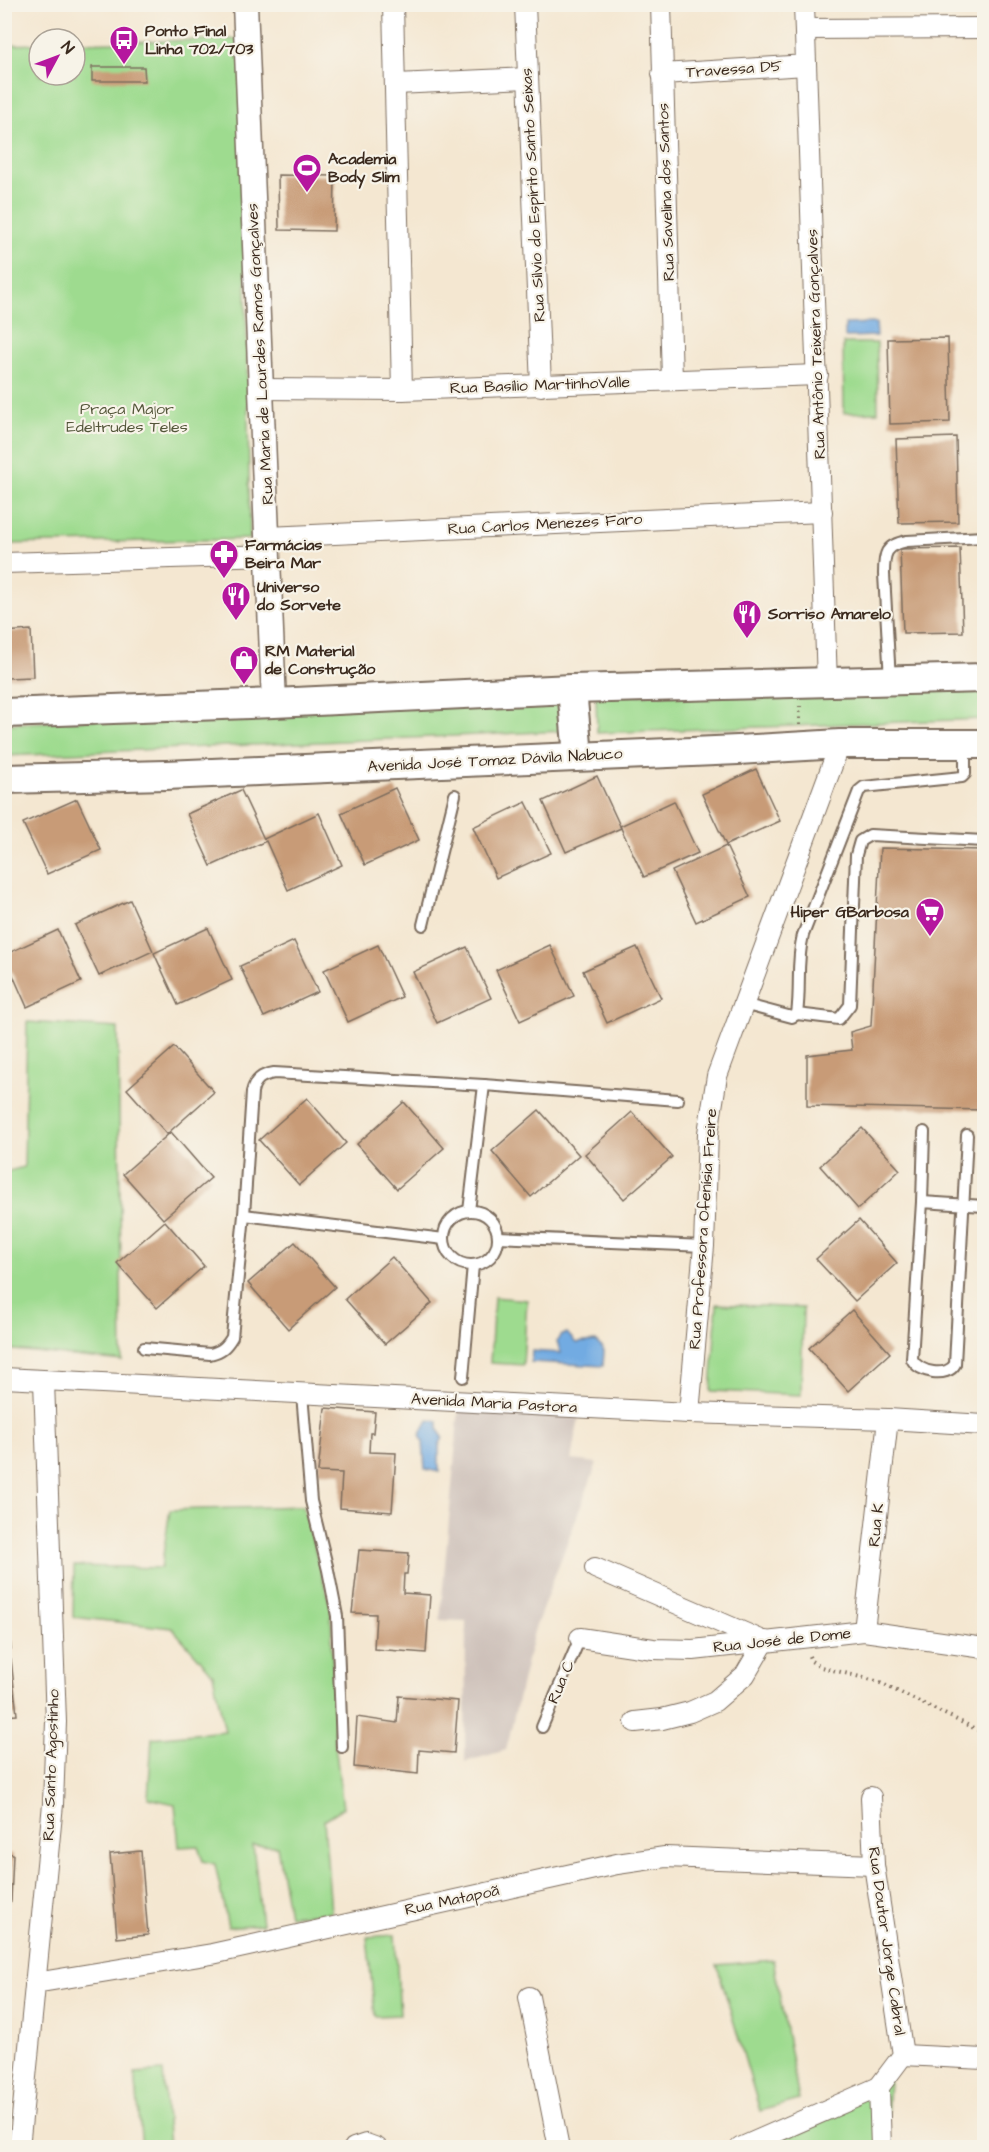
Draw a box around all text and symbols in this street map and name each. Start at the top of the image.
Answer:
place label: Ponto Final Linha 702/703 [145,20,254,60]
bus stop icon: Ponto Final Linha 702/703 [108,24,140,66]
north arrow [27,27,87,87]
text: N [56,37,79,59]
street label: Travessa D5 [685,55,783,83]
street label: Rua Sílvio do Espírito Santo Seixas [515,67,551,323]
street label: Rua Savelina dos Santos [652,102,680,282]
place label: Academia Body Slim [328,148,400,189]
sports icon: Academia Body Slim [291,152,323,194]
street label: Rua Maria de Lourdes Ramos Gonçalves [241,203,279,505]
street label: Rua Antônio Teixeira Gonçalves [801,228,831,460]
street label: Rua Basílio MartinhoValle [450,371,631,399]
park label: Praça Major Edeltrudes Teles [66,398,188,438]
street label: Rua Carlos Menezes Faro [447,508,643,540]
place label: Farmácias Beira Mar [245,534,322,574]
pharmacy icon: Farmácias Beira Mar [208,538,240,580]
place label: Universo do Sorvete [256,576,341,616]
restaurant icon: Universo do Sorvete [220,580,252,622]
restaurant icon: Sorriso Amarelo [731,598,763,640]
place label: Sorriso Amarelo [767,603,892,625]
place label: RM Material de Construção [264,640,376,680]
shop icon: RM Material de Construção [228,644,260,686]
street label: Avenida José Tomaz Dávila Nabuco [367,742,623,778]
supermarket icon: Hiper GBarbosa [914,896,946,938]
place label: Hiper GBarbosa [791,901,910,923]
street label: Rua Professora Ofenísia Freire [684,1107,722,1350]
street label: Avenida Maria Pastora [410,1388,578,1418]
street label: Rua K [863,1502,889,1548]
street label: Rua José de Dome [712,1622,852,1658]
street label: Rua C [542,1657,580,1707]
street label: Rua Santo Agostinho [37,1689,66,1841]
street label: Rua Doutor Jorge Cabral [862,1845,911,2037]
street label: Rua Matapoã [403,1879,501,1921]

